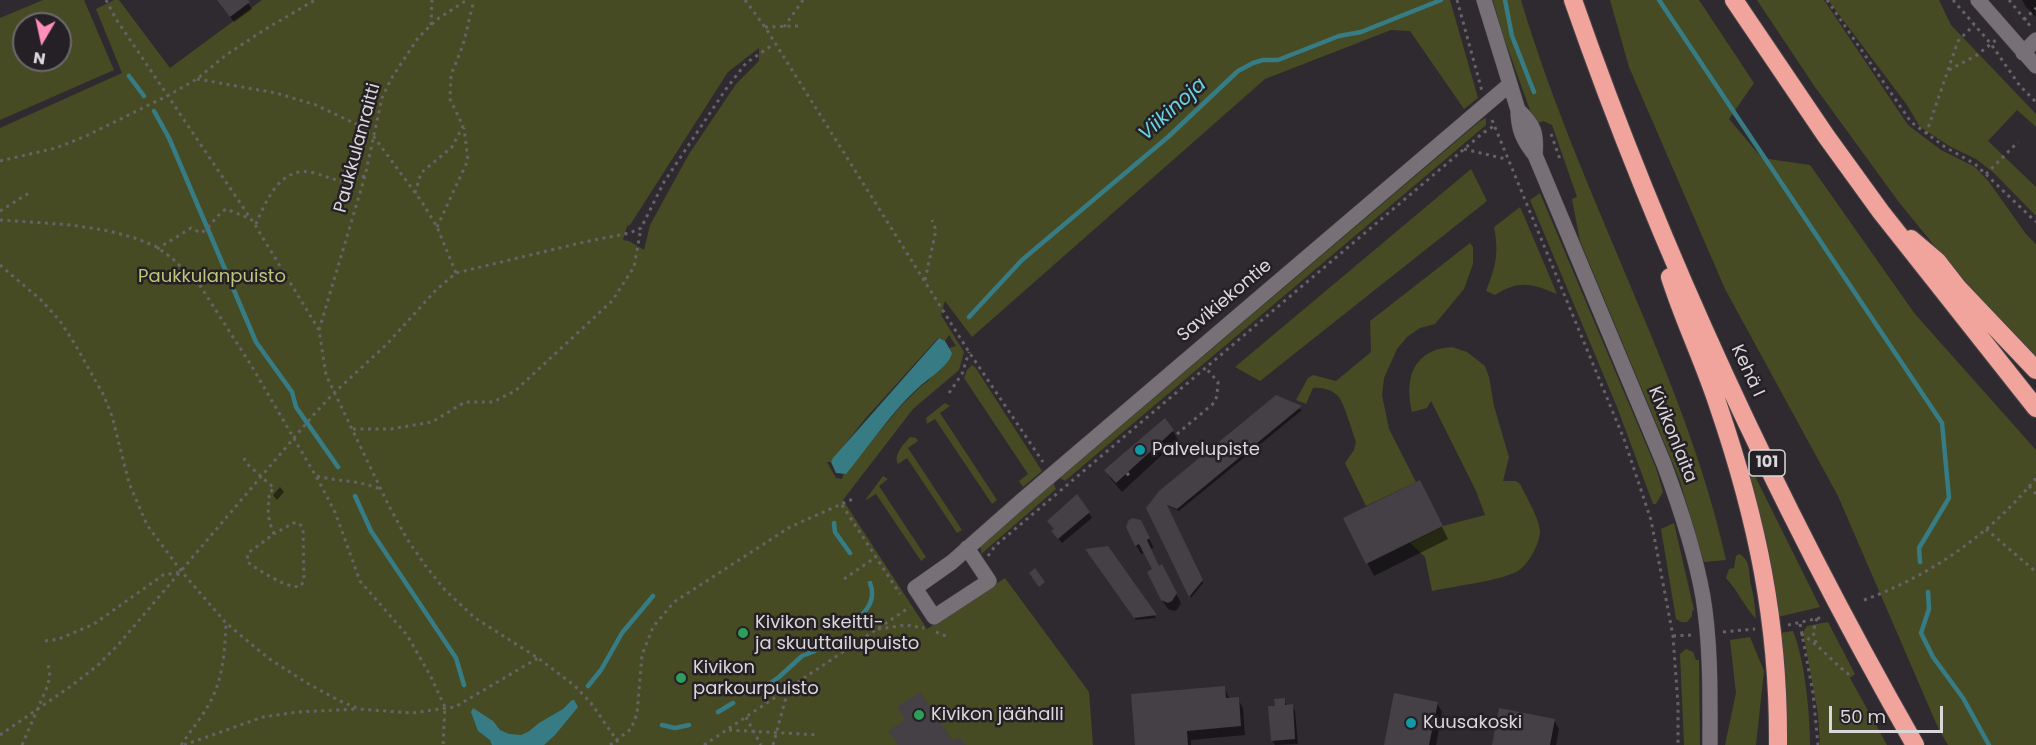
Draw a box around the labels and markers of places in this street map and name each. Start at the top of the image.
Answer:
place label: Palvelupiste [1152,439,1260,461]
marker: Palvelupiste [1133,443,1147,457]
place label: Kivikon skeitti- ja skuuttailupuisto [755,612,919,654]
marker: Kivikon skeitti- ja skuuttailupuisto [736,626,750,640]
place label: Kivikon parkourpuisto [693,657,819,700]
marker: Kivikon parkourpuisto [674,671,688,685]
place label: Kivikon jäähalli [931,704,1064,726]
marker: Kivikon jäähalli [912,708,926,722]
place label: Kuusakoski [1423,712,1522,734]
marker: Kuusakoski [1404,716,1418,730]

